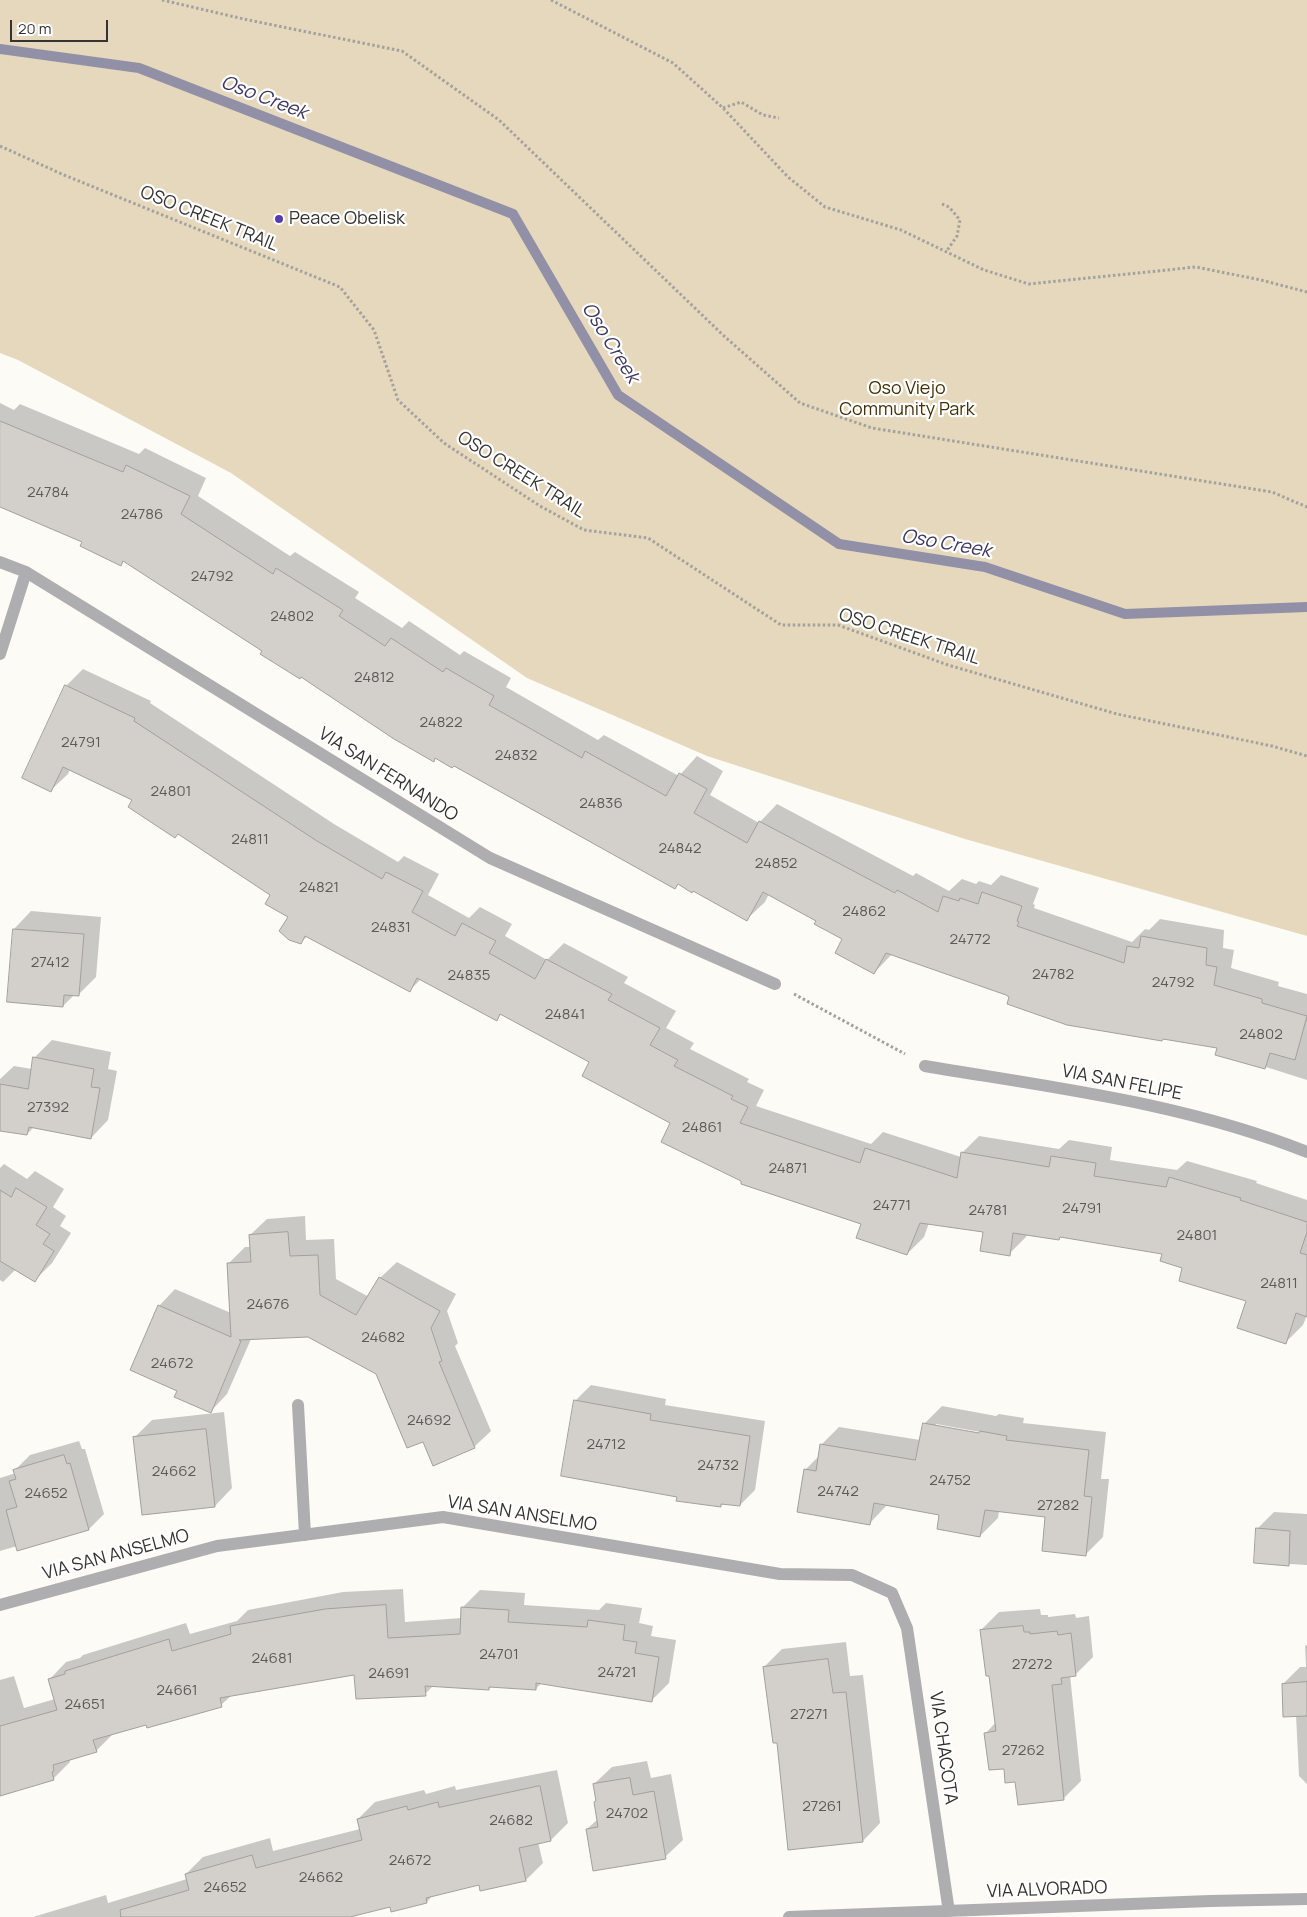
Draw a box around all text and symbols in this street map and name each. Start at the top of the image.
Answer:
scale bar [12,10,110,42]
text: 20 m [18,18,51,39]
water label: Oso Creek [218,71,310,125]
street label: OSO CREEK TRAIL [137,182,281,256]
place label: Peace Obelisk [289,208,405,230]
marker: Peace Obelisk [273,213,285,225]
water label: Oso Creek [576,299,644,387]
park label: Oso Viejo Community Park [839,378,975,420]
street label: OSO CREEK TRAIL [453,427,589,523]
house number: 24784 [27,484,69,502]
house number: 24786 [121,506,163,524]
water label: Oso Creek [899,525,993,563]
house number: 24792 [191,568,233,586]
street label: OSO CREEK TRAIL [836,604,982,670]
house number: 24802 [270,608,314,626]
house number: 24812 [354,669,394,687]
house number: 24822 [420,714,462,732]
street label: VIA SAN FERNANDO [314,723,462,827]
house number: 24791 [61,734,101,752]
house number: 24832 [495,747,537,765]
house number: 24801 [151,783,191,801]
house number: 24836 [579,795,623,813]
house number: 24811 [231,831,269,849]
house number: 24842 [658,840,702,858]
house number: 24852 [755,855,797,873]
house number: 24821 [299,879,339,897]
house number: 24862 [842,903,886,921]
house number: 24831 [371,919,411,937]
house number: 24772 [949,931,991,949]
house number: 27412 [31,954,69,972]
house number: 24782 [1032,966,1074,984]
house number: 24835 [448,967,490,985]
house number: 24792 [1152,974,1194,992]
house number: 24841 [545,1006,585,1024]
house number: 24802 [1239,1026,1283,1044]
street label: VIA SAN FELIPE [1060,1061,1184,1105]
house number: 27392 [27,1099,69,1117]
house number: 24861 [682,1119,722,1137]
house number: 24871 [768,1160,808,1178]
house number: 24771 [873,1197,911,1215]
house number: 24791 [1062,1200,1102,1218]
house number: 24781 [968,1202,1008,1220]
house number: 24801 [1177,1227,1217,1245]
house number: 24811 [1260,1275,1298,1293]
house number: 24676 [246,1296,290,1314]
house number: 24682 [361,1329,405,1347]
house number: 24672 [151,1355,193,1373]
house number: 24692 [407,1412,451,1430]
house number: 24712 [586,1436,626,1454]
house number: 24732 [697,1457,739,1475]
house number: 24662 [152,1463,196,1481]
house number: 24752 [929,1472,971,1490]
house number: 24742 [817,1483,859,1501]
house number: 24652 [24,1485,68,1503]
street label: VIA SAN ANSELMO [446,1492,598,1536]
house number: 27282 [1037,1497,1079,1515]
street label: VIA SAN ANSELMO [40,1525,192,1585]
house number: 24701 [479,1646,519,1664]
house number: 24681 [252,1650,292,1668]
house number: 27272 [1012,1656,1052,1674]
house number: 24721 [597,1664,637,1682]
house number: 24691 [368,1665,410,1683]
house number: 24661 [156,1682,198,1700]
street label: VIA CHACOTA [924,1690,962,1806]
house number: 24651 [65,1696,105,1714]
house number: 27271 [790,1706,828,1724]
house number: 27262 [1002,1742,1044,1760]
house number: 27261 [802,1798,842,1816]
house number: 24702 [606,1805,648,1823]
house number: 24682 [489,1812,533,1830]
house number: 24672 [389,1852,431,1870]
house number: 24662 [299,1869,343,1887]
street label: VIA ALVORADO [986,1877,1108,1903]
house number: 24652 [203,1879,247,1897]

